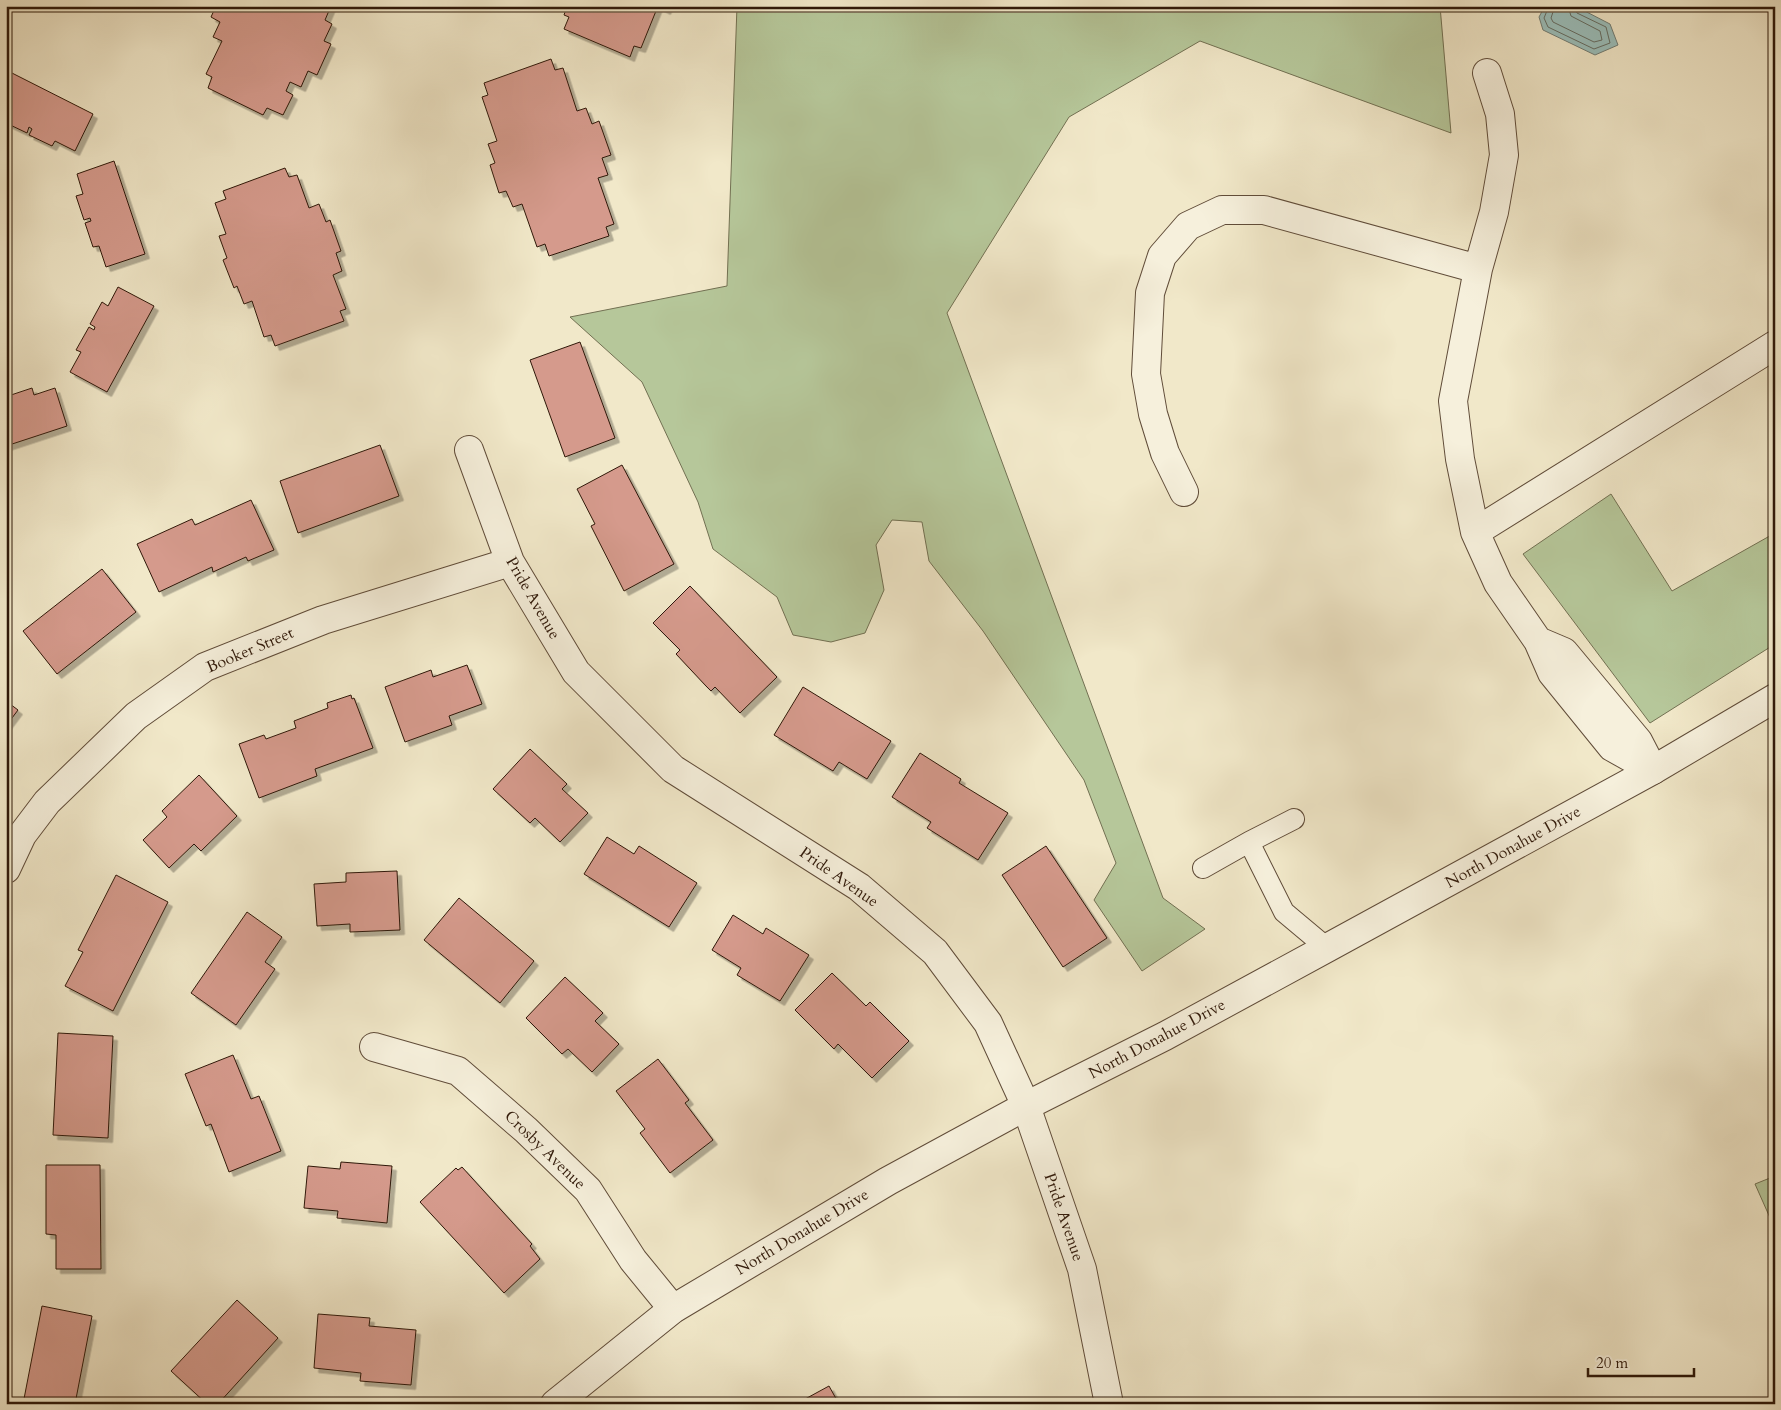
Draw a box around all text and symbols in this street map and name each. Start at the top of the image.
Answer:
street label: Pride Avenue [501,553,565,643]
street label: Booker Street [203,622,297,678]
street label: North Donahue Drive [1441,801,1585,893]
street label: Pride Avenue [795,842,883,912]
street label: North Donahue Drive [1085,994,1229,1084]
street label: Crosby Avenue [499,1106,591,1194]
street label: Pride Avenue [1039,1170,1089,1264]
street label: North Donahue Drive [731,1183,873,1281]
scale bar [1588,1345,1695,1377]
text: 20 m [1596,1353,1628,1373]

